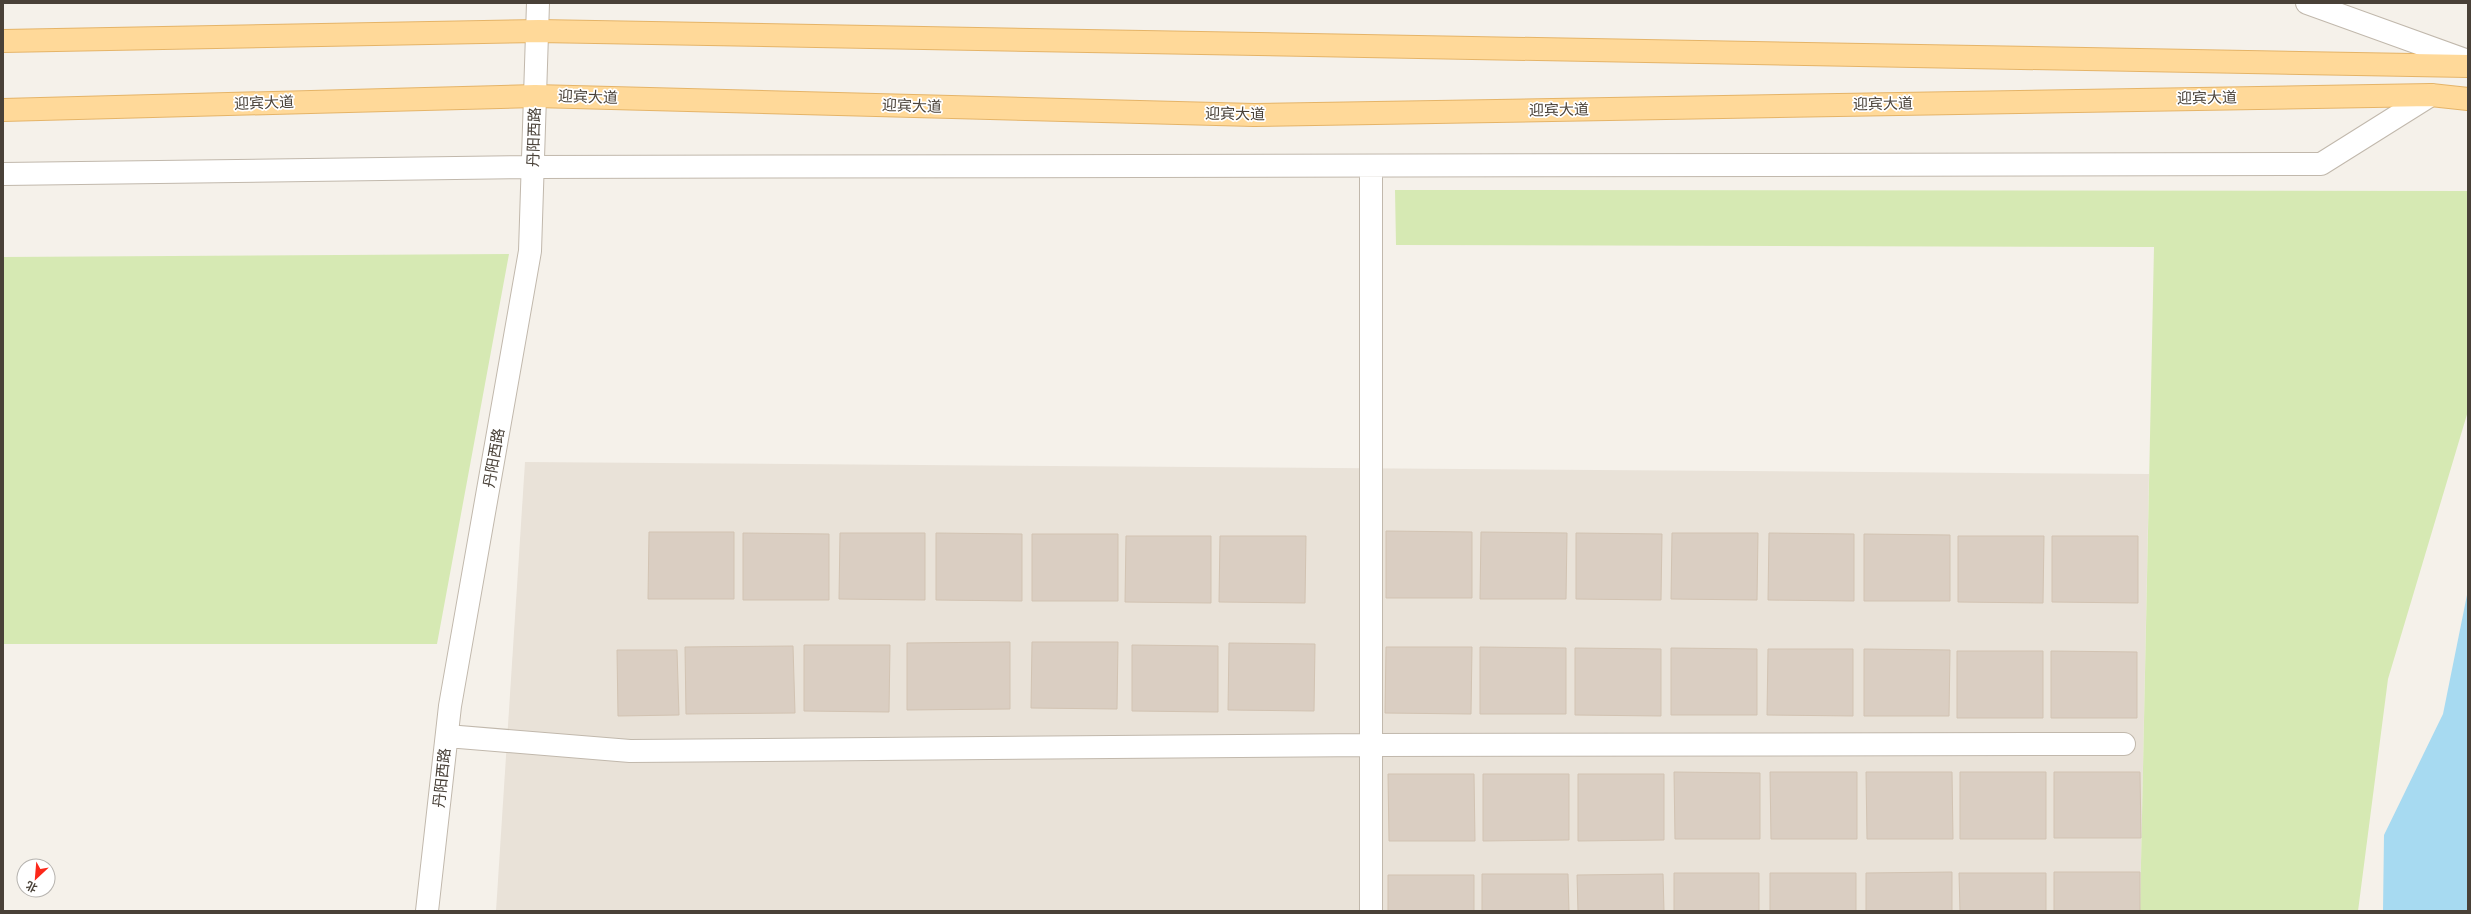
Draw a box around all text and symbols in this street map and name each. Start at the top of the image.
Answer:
street label: 迎宾大道 [558,86,618,106]
street label: 迎宾大道 [2177,87,2237,107]
street label: 迎宾大道 [234,92,294,112]
street label: 迎宾大道 [1853,93,1913,113]
street label: 迎宾大道 [882,95,942,115]
street label: 迎宾大道 [1529,99,1589,119]
street label: 迎宾大道 [1205,103,1265,123]
street label: 丹阳西路 [523,107,543,167]
street label: 丹阳西路 [479,427,507,489]
street label: 丹阳西路 [429,747,453,809]
north arrow [16,858,56,898]
text: 北 [24,879,39,896]

